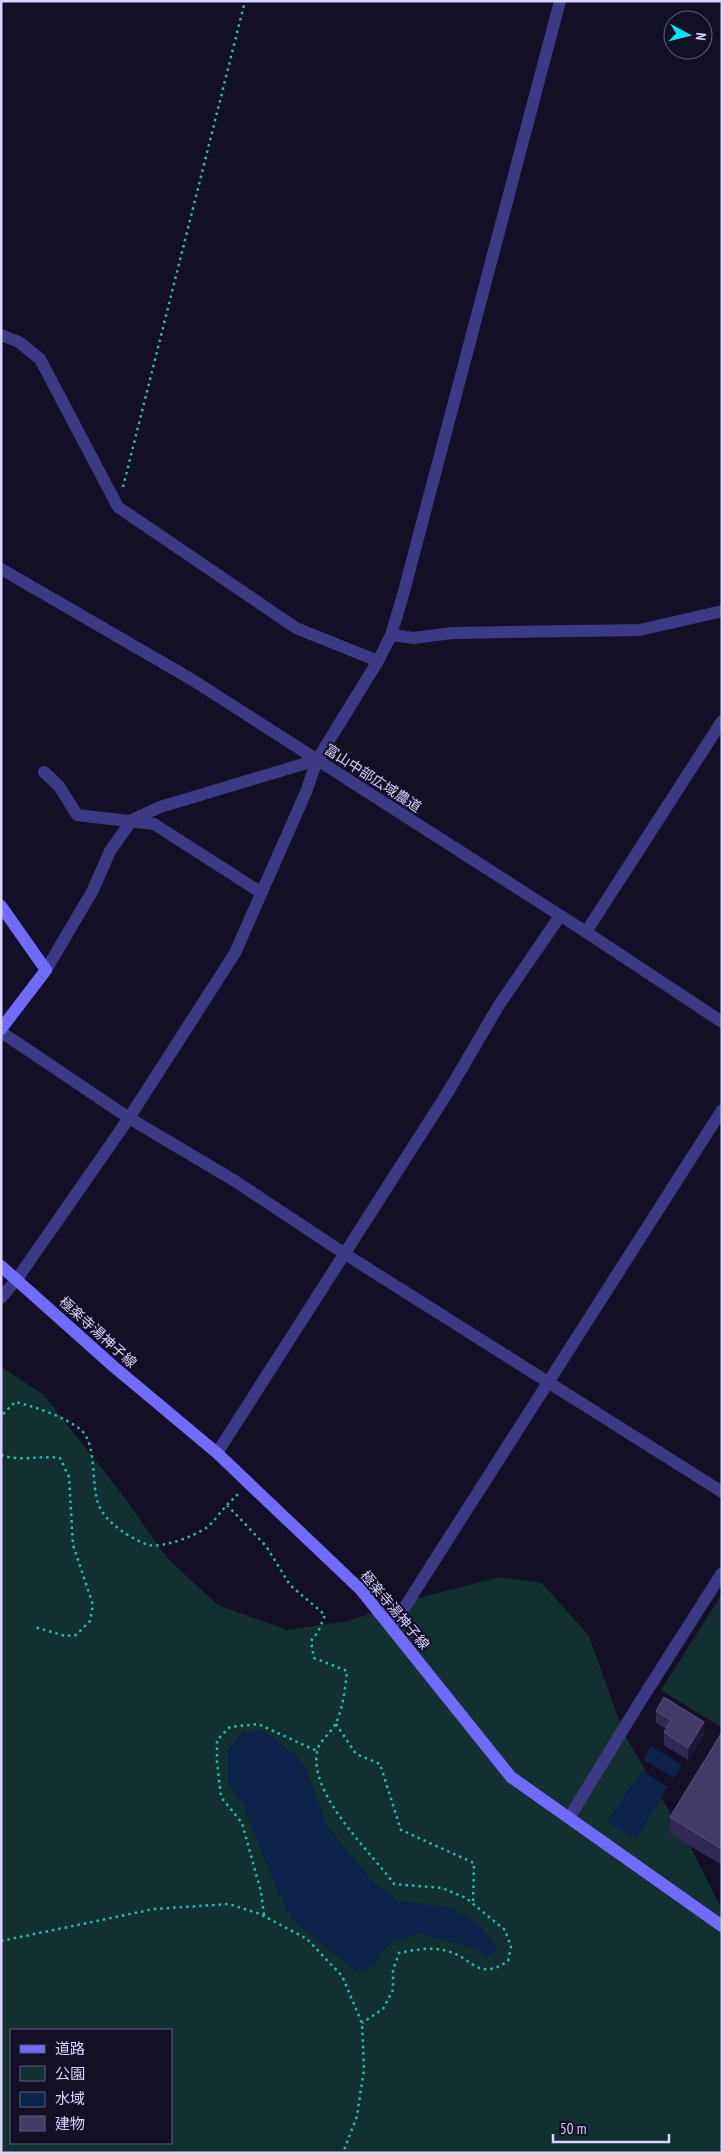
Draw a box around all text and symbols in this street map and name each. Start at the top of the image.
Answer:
north arrow [663,10,713,60]
text: N [692,32,710,41]
street label: 富山中部広域農道 [321,740,425,816]
street label: 極楽寺湯神子線 [56,1293,140,1371]
street label: 極楽寺湯神子線 [357,1567,433,1653]
legend [10,2029,172,2144]
text: 道路 [55,2039,85,2058]
text: 公園 [55,2064,85,2083]
text: 水域 [55,2089,85,2108]
scale bar [553,2112,669,2144]
text: 建物 [55,2114,85,2133]
text: 50 m [560,2119,586,2138]

